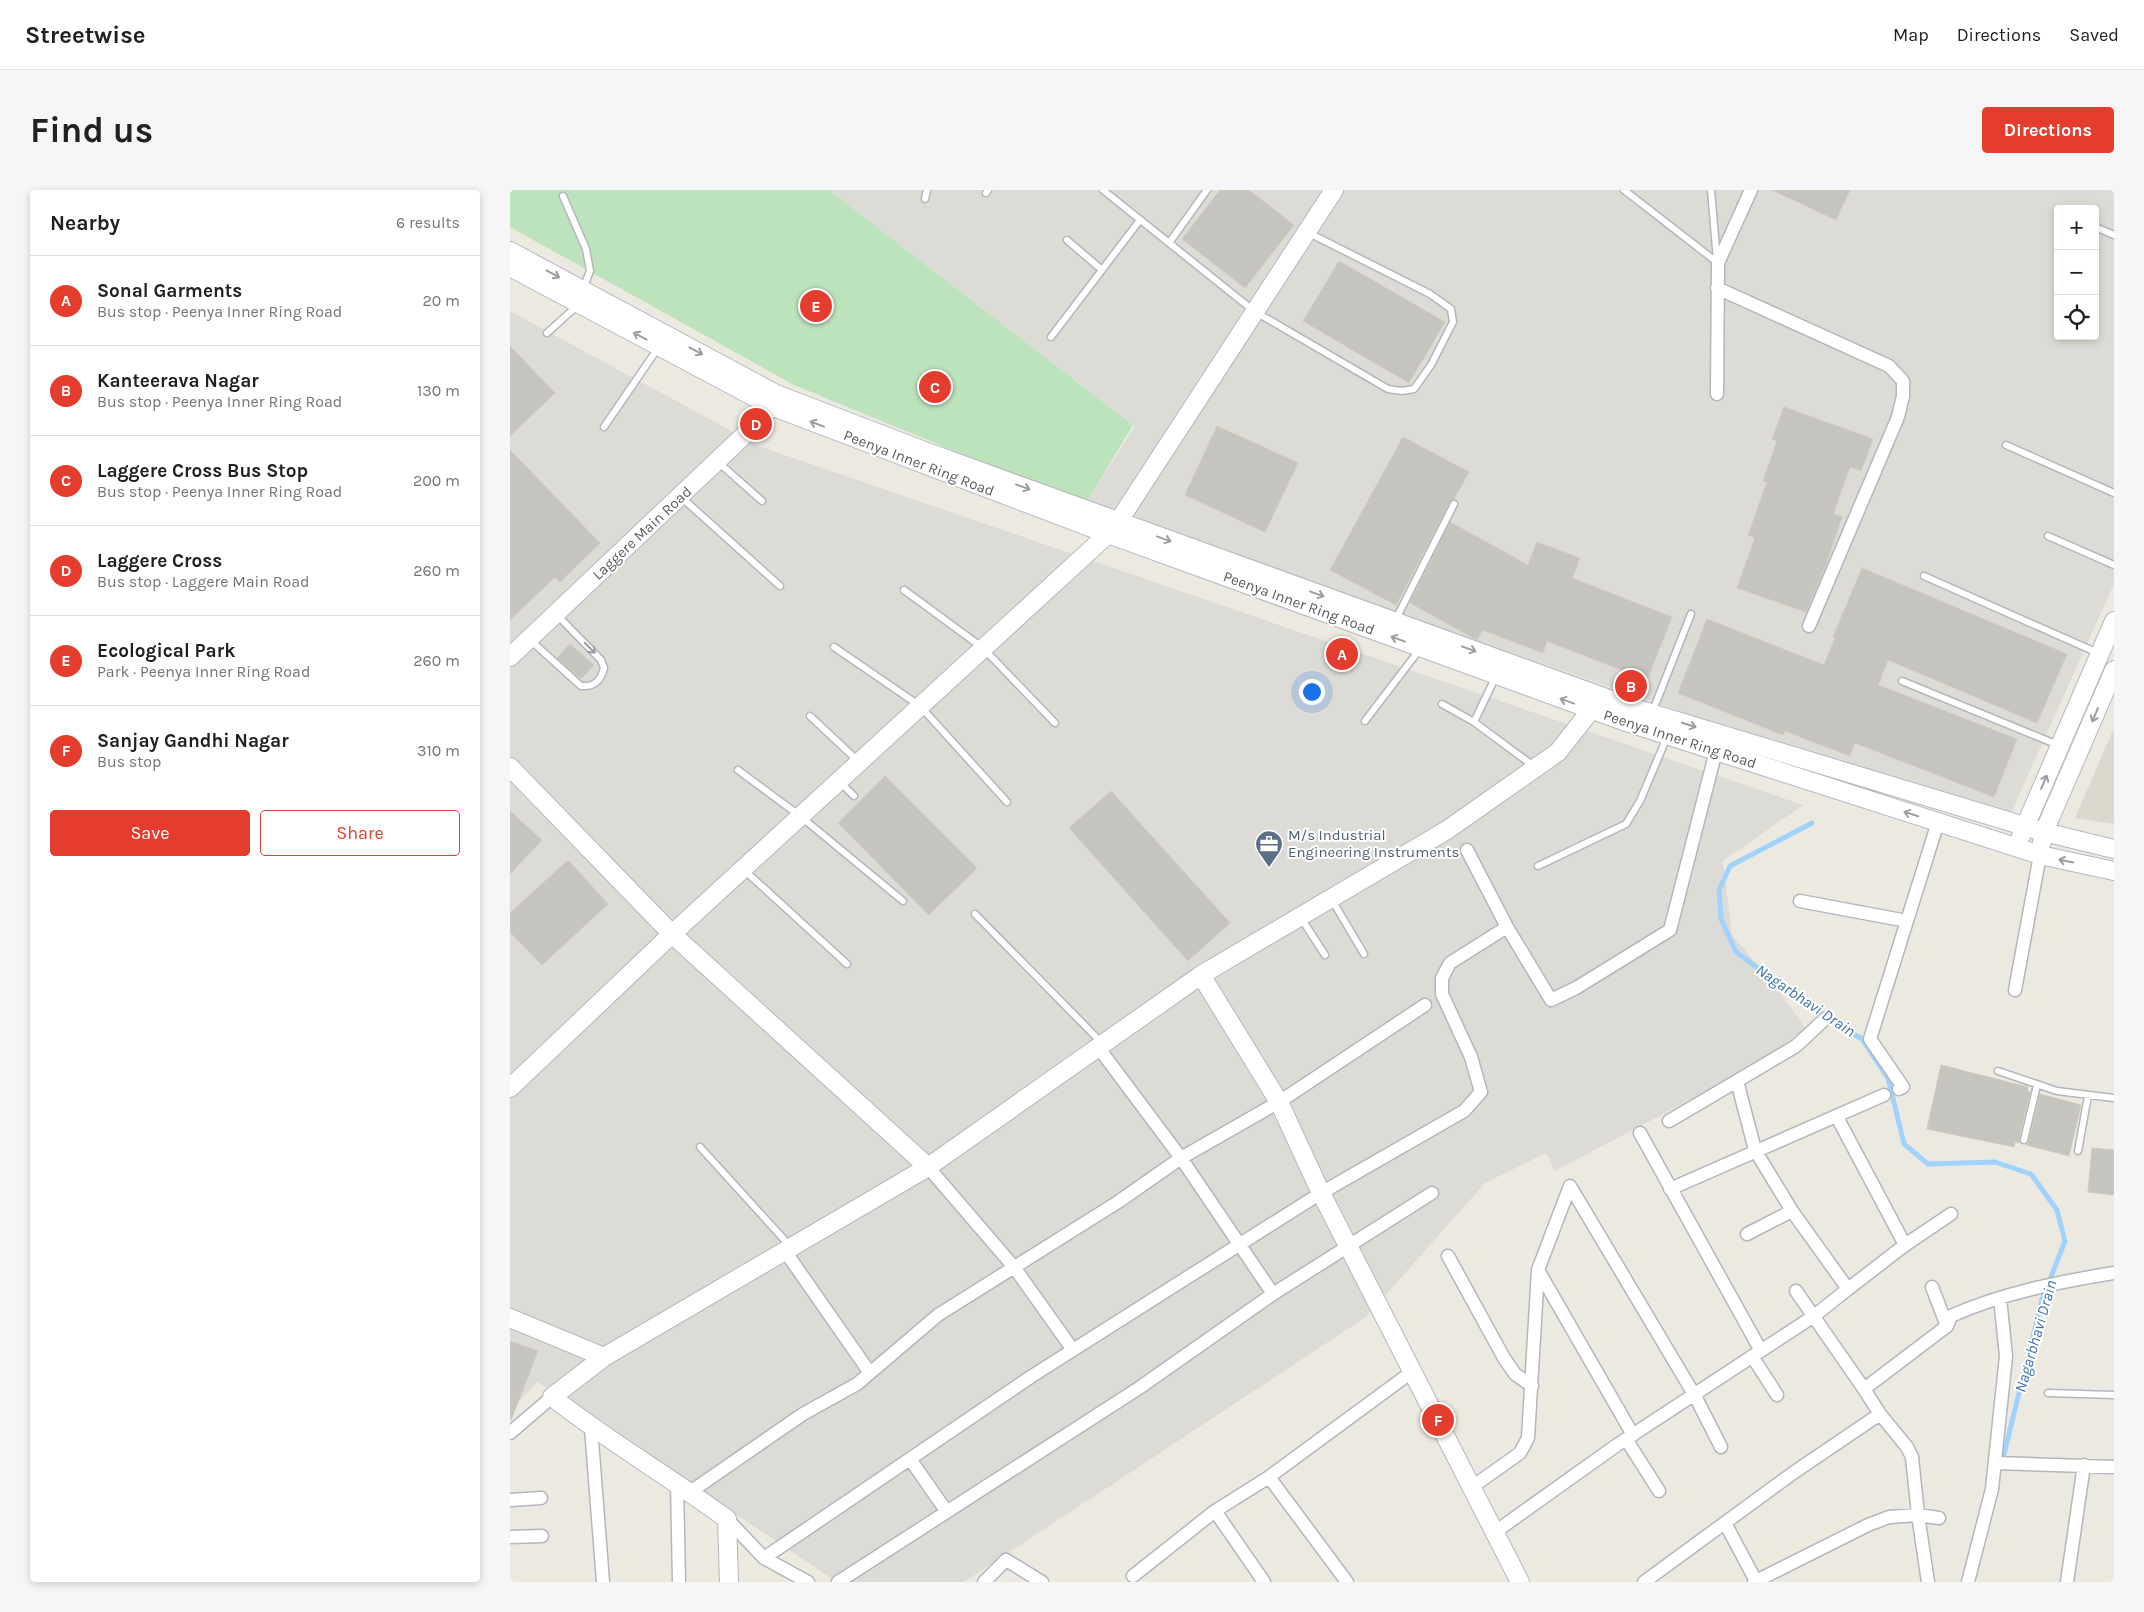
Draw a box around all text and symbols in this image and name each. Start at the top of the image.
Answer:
text: Streetwise [25,21,146,49]
text: Map [1893,24,1929,46]
text: Directions [1957,24,2041,46]
text: Saved [2069,24,2119,46]
button: Directions [1982,107,2114,153]
text: Find us [30,110,153,151]
map controls [2054,205,2099,340]
button: + [2054,205,2099,250]
text: Nearby [50,211,120,235]
text: 6 results [396,213,460,232]
button: − [2054,250,2099,295]
one-way arrow [545,270,560,279]
text: Sonal Garments [97,280,242,302]
pin: E [800,287,832,325]
text: A [61,291,71,310]
text: 20 m [422,291,460,310]
button: locate [2054,295,2099,340]
text: Bus stop · Peenya Inner Ring Road [97,302,342,321]
one-way arrow [633,331,648,341]
one-way arrow [688,347,703,356]
pin: C [919,368,951,406]
text: Kanteerava Nagar [97,370,259,392]
text: B [61,381,71,400]
text: 130 m [417,381,460,400]
text: Bus stop · Peenya Inner Ring Road [97,392,342,411]
pin: D [740,405,772,443]
one-way arrow [810,418,825,428]
street label: Peenya Inner Ring Road [841,426,997,500]
text: Laggere Cross Bus Stop [97,460,308,482]
text: C [61,471,71,490]
text: 200 m [413,471,460,490]
text: Bus stop · Peenya Inner Ring Road [97,482,342,501]
street label: Laggere Main Road [589,482,695,584]
one-way arrow [1015,483,1030,492]
one-way arrow [1156,535,1171,544]
text: Laggere Cross [97,550,222,572]
text: D [61,561,71,580]
text: 260 m [413,561,460,580]
street label: Peenya Inner Ring Road [1221,567,1377,639]
text: Bus stop · Laggere Main Road [97,572,310,591]
one-way arrow [1308,590,1324,599]
one-way arrow [1390,634,1406,643]
pin: A [1326,635,1358,673]
text: Ecological Park [97,640,235,662]
one-way arrow [584,642,597,654]
one-way arrow [1461,645,1477,654]
text: E [61,651,71,670]
text: 260 m [413,651,460,670]
text: Park · Peenya Inner Ring Road [97,662,310,681]
pin: B [1615,667,1647,705]
your location [1299,679,1325,705]
one-way arrow [1559,696,1575,705]
street label: Peenya Inner Ring Road [1601,706,1759,772]
one-way arrow [2089,707,2099,722]
one-way arrow [1681,721,1696,730]
text: Sanjay Gandhi Nagar [97,730,289,752]
text: F [62,741,70,760]
text: 310 m [417,741,460,760]
text: Bus stop [97,752,161,771]
one-way arrow [2040,775,2049,790]
one-way arrow [1903,808,1919,818]
button: Save [50,810,250,856]
button: Share [260,810,460,856]
place label: M/s Industrial Engineering Instruments [1288,826,1459,861]
office icon: M/s Industrial Engineering Instruments [1254,829,1284,868]
one-way arrow [2059,856,2075,865]
water label: Nagarbhavi Drain [1752,960,1859,1041]
water label: Nagarbhavi Drain [2010,1278,2061,1394]
pin: F [1422,1401,1454,1439]

